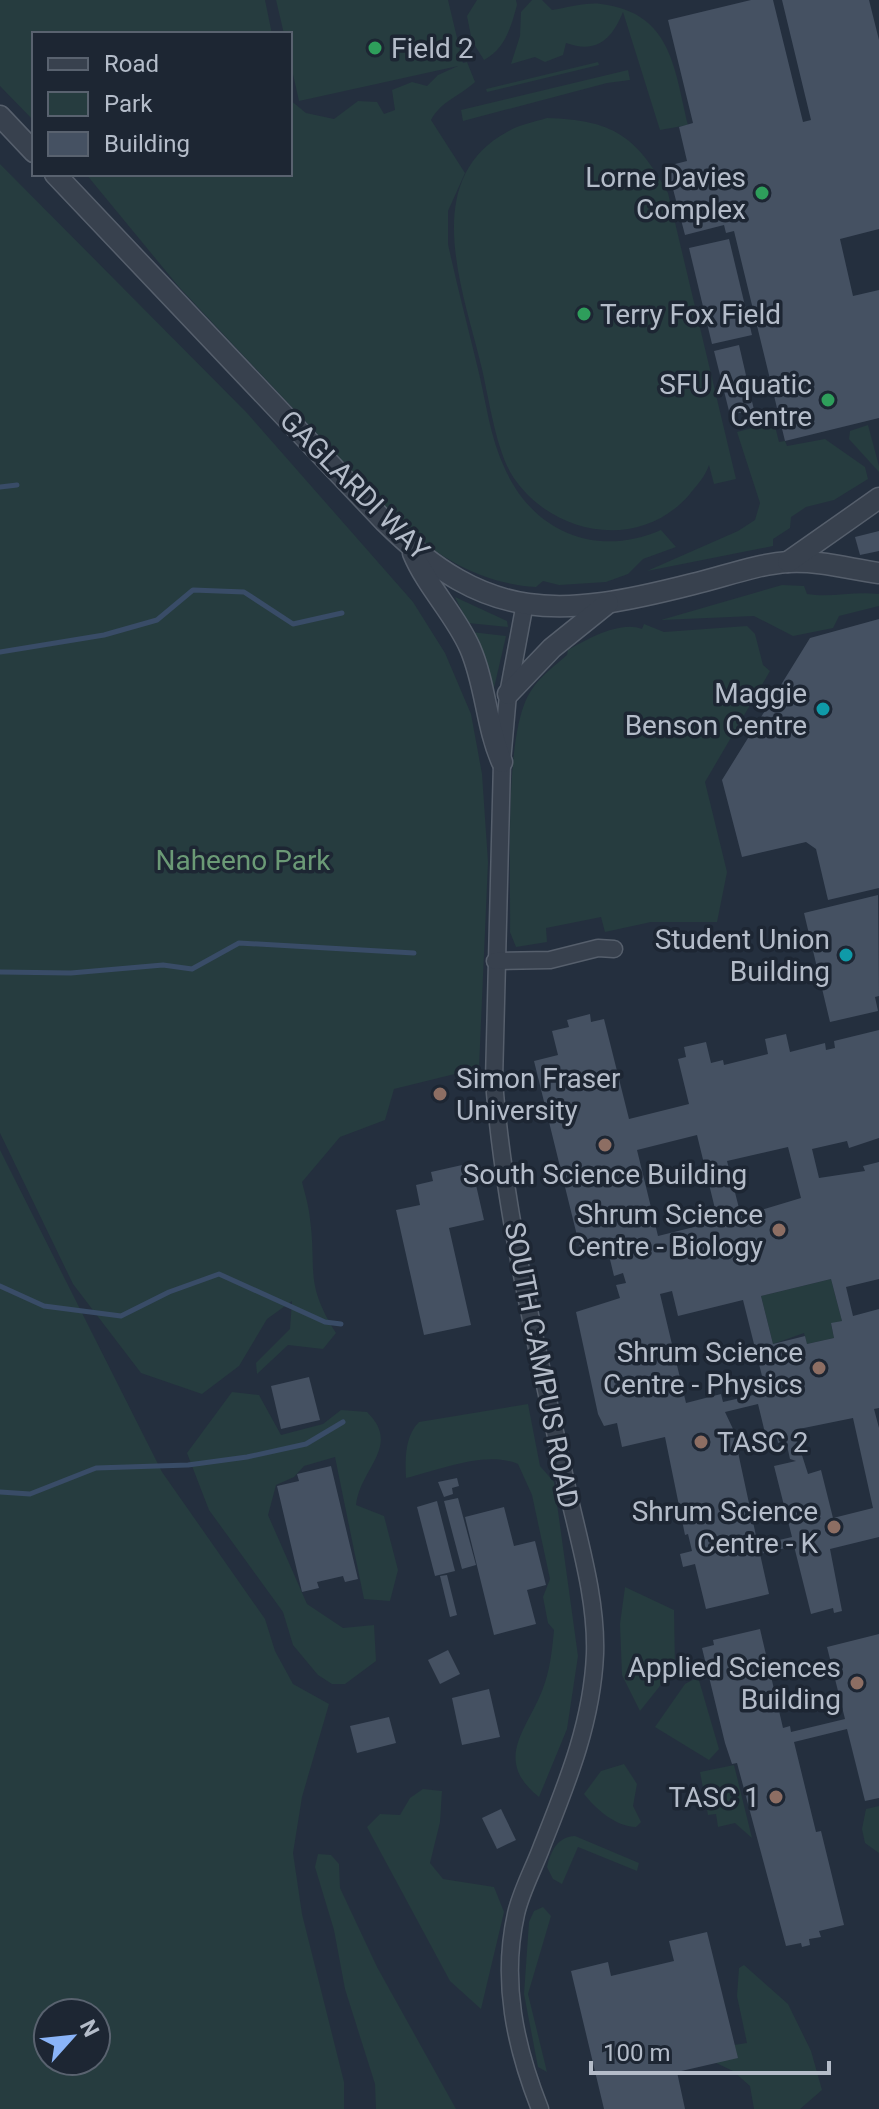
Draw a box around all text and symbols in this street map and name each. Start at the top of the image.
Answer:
legend [32,32,292,176]
place label: Field 2 [391,32,473,65]
marker: Field 2 [366,39,384,57]
text: Road [104,50,159,78]
text: Park [104,90,153,118]
text: Building [104,130,190,158]
place label: Lorne Davies Complex [585,161,746,226]
marker: Lorne Davies Complex [753,184,771,202]
place label: Terry Fox Field [600,298,781,331]
marker: Terry Fox Field [575,305,593,323]
place label: SFU Aquatic Centre [659,368,812,433]
marker: SFU Aquatic Centre [819,391,837,409]
street label: GAGLARDI WAY [273,404,436,567]
place label: Maggie Benson Centre [625,677,807,742]
marker: Maggie Benson Centre [814,700,832,718]
park label: Naheeno Park [155,844,331,877]
place label: Student Union Building [655,923,830,988]
marker: Student Union Building [837,946,855,964]
place label: Simon Fraser University [456,1062,621,1127]
marker: Simon Fraser University [431,1085,449,1103]
marker: South Science Building [596,1136,614,1154]
place label: South Science Building [463,1158,747,1191]
place label: Shrum Science Centre - Biology [568,1198,763,1263]
street label: SOUTH CAMPUS ROAD [498,1219,585,1511]
marker: Shrum Science Centre - Biology [770,1221,788,1239]
place label: Shrum Science Centre - Physics [603,1336,803,1401]
marker: Shrum Science Centre - Physics [810,1359,828,1377]
place label: TASC 2 [717,1426,808,1459]
marker: TASC 2 [692,1433,710,1451]
place label: Shrum Science Centre - K [632,1495,818,1560]
marker: Shrum Science Centre - K [825,1518,843,1536]
place label: Applied Sciences Building [628,1651,841,1716]
marker: Applied Sciences Building [848,1674,866,1692]
place label: TASC 1 [669,1781,760,1814]
marker: TASC 1 [767,1788,785,1806]
north arrow [32,1997,112,2077]
text: N [75,2016,104,2041]
scale bar [591,2025,829,2075]
text: 100 m [603,2039,670,2067]

